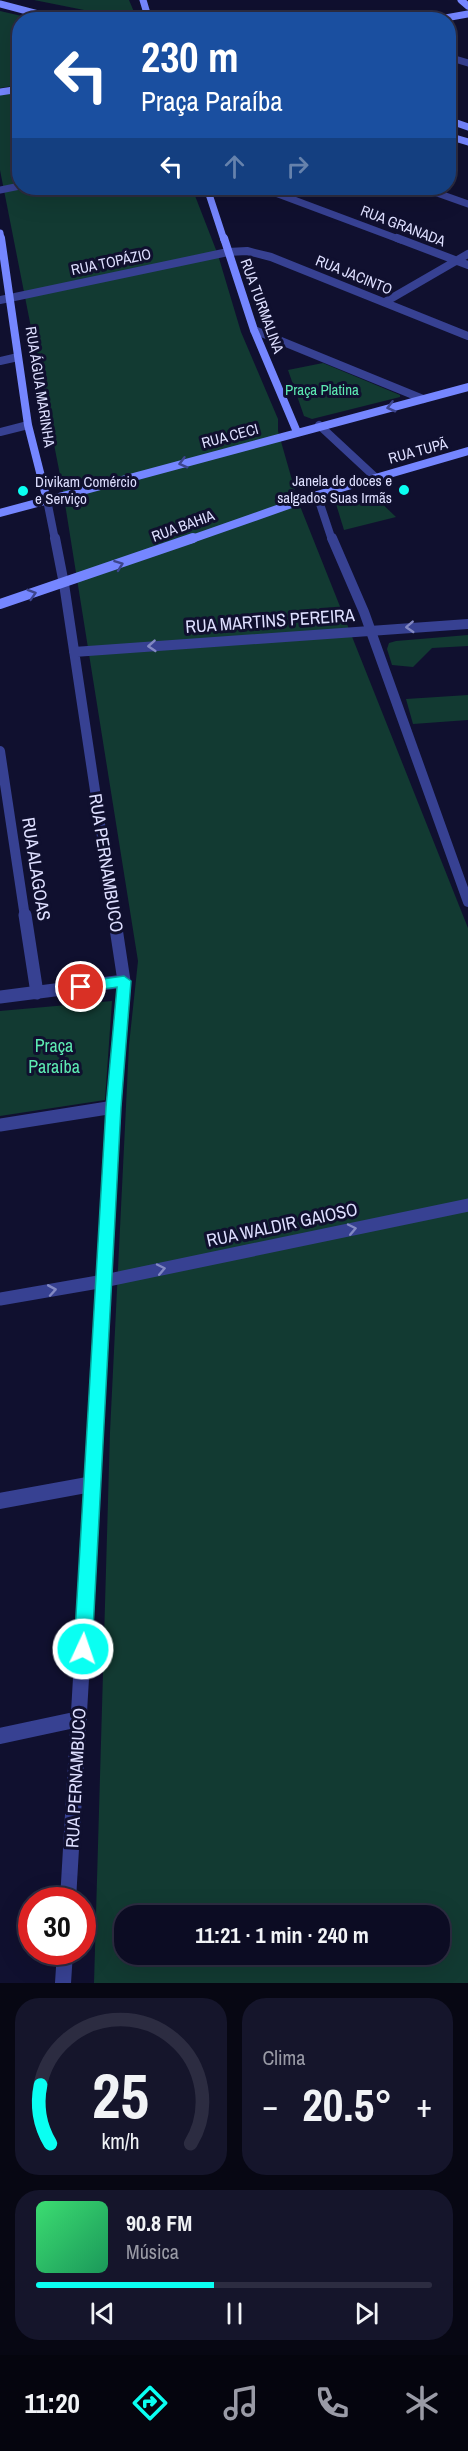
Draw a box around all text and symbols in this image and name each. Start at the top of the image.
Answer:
text: 230 m [141,29,239,85]
icon: left [42,36,120,114]
text: Praça Paraíba [141,83,283,119]
icon: left [155,150,188,183]
icon: ahead [218,150,251,183]
icon: right [281,150,314,183]
street label: RUA GRANADA [358,200,449,252]
street label: RUA TOPÁZIO [69,243,153,280]
street label: RUA JACINTO [313,250,396,299]
street label: RUA TURMALINA [236,255,290,357]
street label: RUA ÁGUA MARINHA [21,325,61,450]
park label: Praça Platina [285,379,359,400]
one-way arrow [386,399,396,412]
street label: RUA CECI [199,418,261,453]
street label: RUA TUPÃ [386,432,451,468]
one-way arrow [178,456,188,468]
place label: Janela de doces e salgados Suas Irmãs [277,470,392,508]
place label: Divikam Comércio e Serviço [35,471,137,509]
marker: Janela de doces e salgados Suas Irmãs [397,483,411,497]
marker: Divikam Comércio e Serviço [16,484,30,498]
street label: RUA BAHIA [148,504,218,547]
one-way arrow [114,559,124,572]
one-way arrow [26,589,37,601]
street label: RUA MARTINS PEREIRA [185,602,356,639]
one-way arrow [405,621,414,634]
one-way arrow [148,639,157,652]
street label: RUA PERNAMBUCO [83,792,130,934]
street label: RUA ALAGOAS [16,816,57,922]
pin [55,961,106,1012]
icon: arrive [64,970,97,1003]
park label: Praça Paraíba [28,1033,80,1079]
street label: RUA WALDIR GAIOSO [204,1196,360,1253]
one-way arrow [347,1223,357,1236]
one-way arrow [156,1263,166,1276]
one-way arrow [47,1284,57,1297]
position arrow [51,1617,115,1681]
street label: RUA PERNAMBUCO [59,1707,92,1849]
speed limit sign: 30 [18,1887,96,1965]
text: 11:21 · 1 min · 240 m [195,1920,369,1950]
text: Clima [263,2044,305,2071]
text: 25 [92,2053,149,2137]
text: 20.5° [302,2074,392,2135]
text: − [263,2083,278,2127]
text: + [416,2083,432,2127]
text: km/h [102,2127,140,2156]
text: 90.8 FM [126,2208,192,2238]
text: Música [126,2238,179,2265]
icon: previous [86,2297,119,2330]
icon: pause [218,2297,251,2330]
icon: next [350,2297,383,2330]
icon: directions [129,2382,171,2424]
icon: music [220,2382,262,2424]
icon: phone [311,2382,353,2424]
icon: climate [401,2382,443,2424]
text: 11:20 [24,2385,80,2421]

